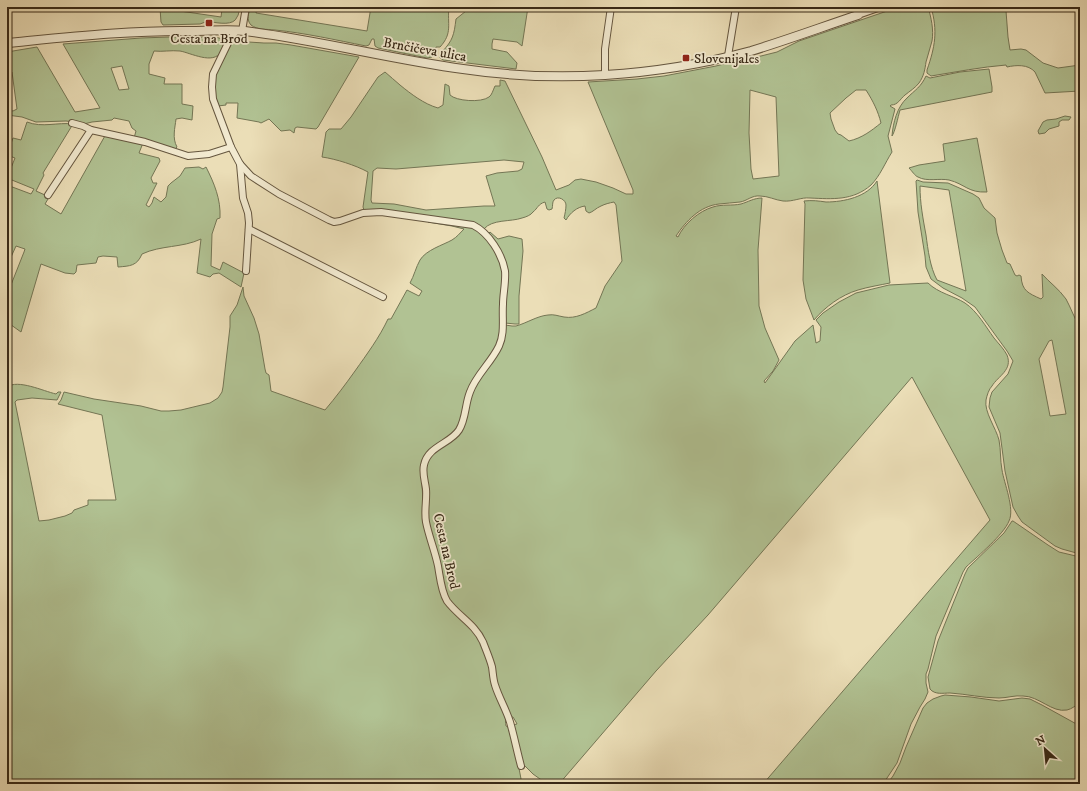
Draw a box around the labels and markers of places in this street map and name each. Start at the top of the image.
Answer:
marker: Cesta na Brod [204,18,214,28]
place label: Cesta na Brod [170,30,248,48]
place label: Slovenijales [694,50,759,68]
marker: Slovenijales [681,53,691,63]

